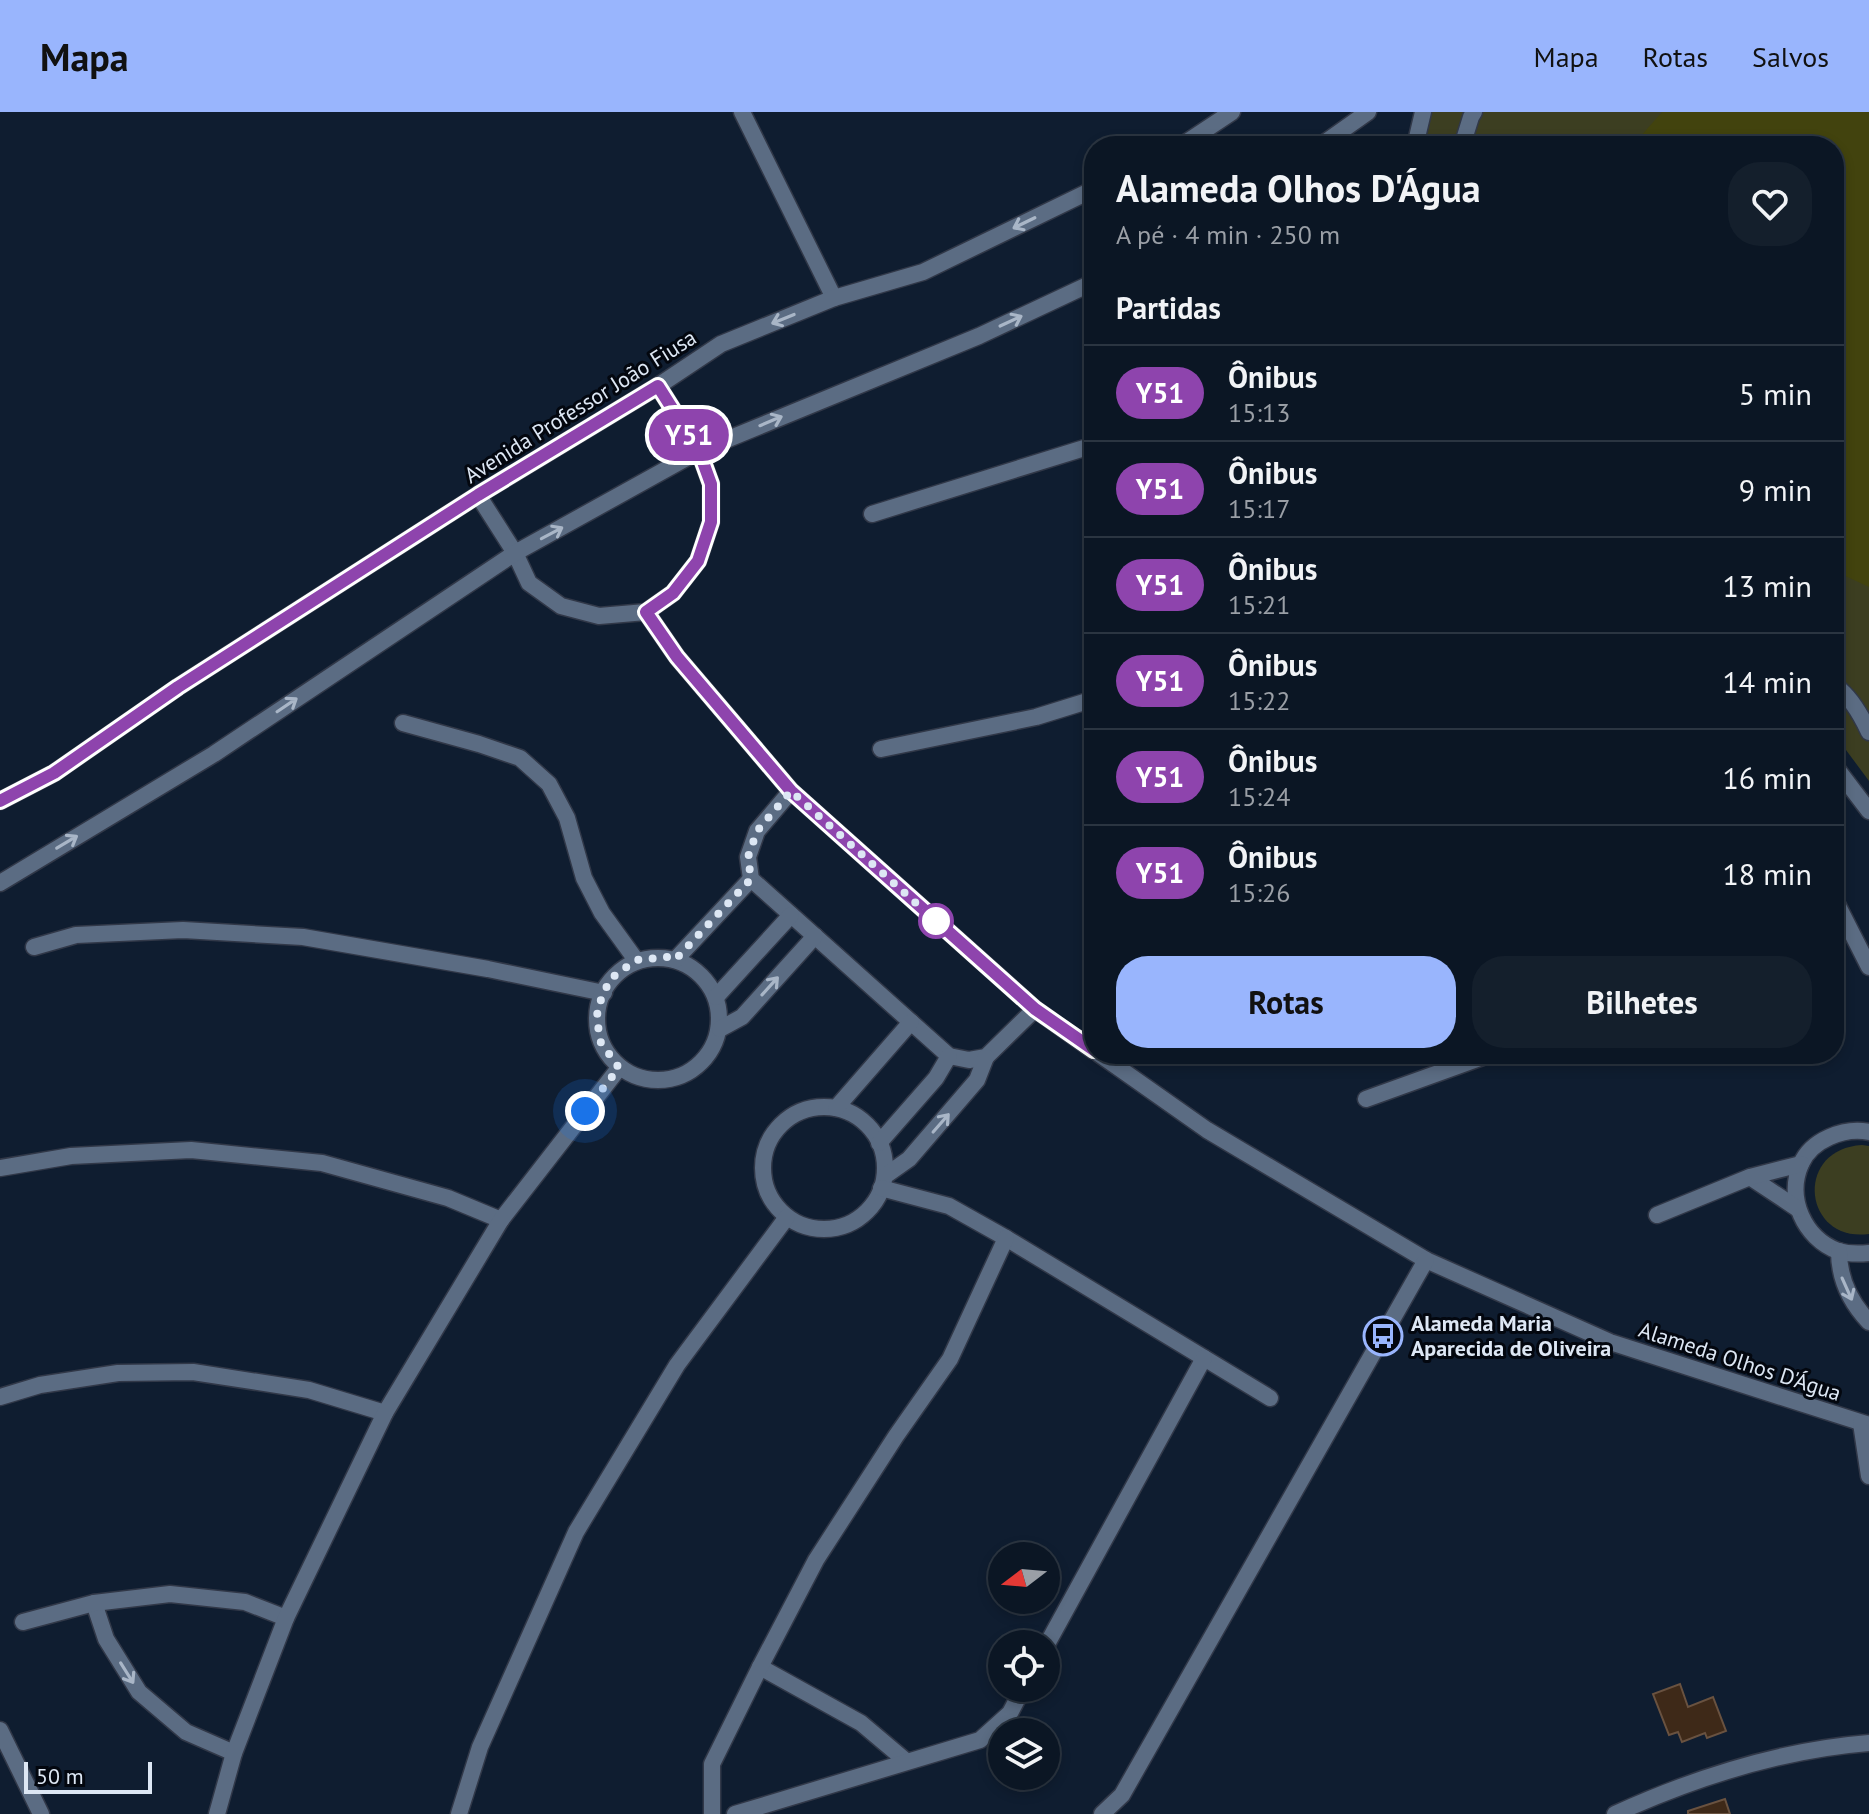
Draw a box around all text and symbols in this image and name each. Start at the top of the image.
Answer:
text: Mapa [40,32,129,81]
text: Mapa [1534,38,1599,75]
text: Rotas [1643,38,1708,75]
text: Salvos [1752,38,1829,75]
button: heart [1728,162,1812,246]
text: Alameda Olhos D'Água [1116,163,1481,212]
one-way arrow [1012,216,1036,231]
text: A pé · 4 min · 250 m [1116,218,1340,251]
text: Partidas [1116,288,1221,327]
one-way arrow [771,313,796,328]
one-way arrow [999,313,1023,328]
street label: Avenida Professor João Fiusa [459,323,701,489]
text: Ônibus [1228,357,1317,396]
text: Y51 [1136,374,1184,411]
text: 5 min [1739,374,1812,413]
text: 15:13 [1228,396,1290,429]
line badge: Y51 [643,409,735,461]
one-way arrow [758,413,783,428]
text: Y51 [665,416,713,453]
text: Ônibus [1228,453,1317,492]
text: Y51 [1136,470,1184,507]
text: 9 min [1739,470,1812,509]
text: 15:17 [1228,492,1290,525]
one-way arrow [540,524,563,540]
text: Ônibus [1228,549,1317,588]
text: Y51 [1136,566,1184,603]
text: 13 min [1722,566,1812,605]
text: 15:21 [1228,588,1290,621]
text: Ônibus [1228,645,1317,684]
text: Y51 [1136,662,1184,699]
text: 14 min [1722,662,1812,701]
text: 15:22 [1228,684,1290,717]
one-way arrow [276,697,298,713]
text: Ônibus [1228,741,1317,780]
text: Y51 [1136,758,1184,795]
text: 16 min [1722,758,1812,797]
text: 15:24 [1228,780,1290,813]
one-way arrow [55,834,78,850]
text: Ônibus [1228,837,1317,876]
text: Y51 [1136,854,1184,891]
text: 18 min [1722,854,1812,893]
text: 15:26 [1228,876,1290,909]
unlabelled marker [919,904,953,938]
button: Rotas [1116,956,1456,1048]
button: Bilhetes [1472,956,1812,1048]
one-way arrow [761,977,779,997]
your location [565,1091,605,1131]
one-way arrow [932,1113,950,1133]
one-way arrow [1841,1277,1856,1301]
place label: Alameda Maria Aparecida de Oliveira [1411,1309,1611,1362]
bus stop icon: Alameda Maria Aparecida de Oliveira [1362,1315,1404,1357]
street label: Alameda Olhos D'Água [1635,1315,1845,1407]
north arrow [988,1542,1060,1614]
map controls [988,1542,1060,1790]
button: locate [988,1630,1060,1702]
one-way arrow [119,1661,135,1684]
button: layers [988,1718,1060,1790]
scale bar [24,1758,152,1794]
text: 50 m [36,1762,84,1790]

